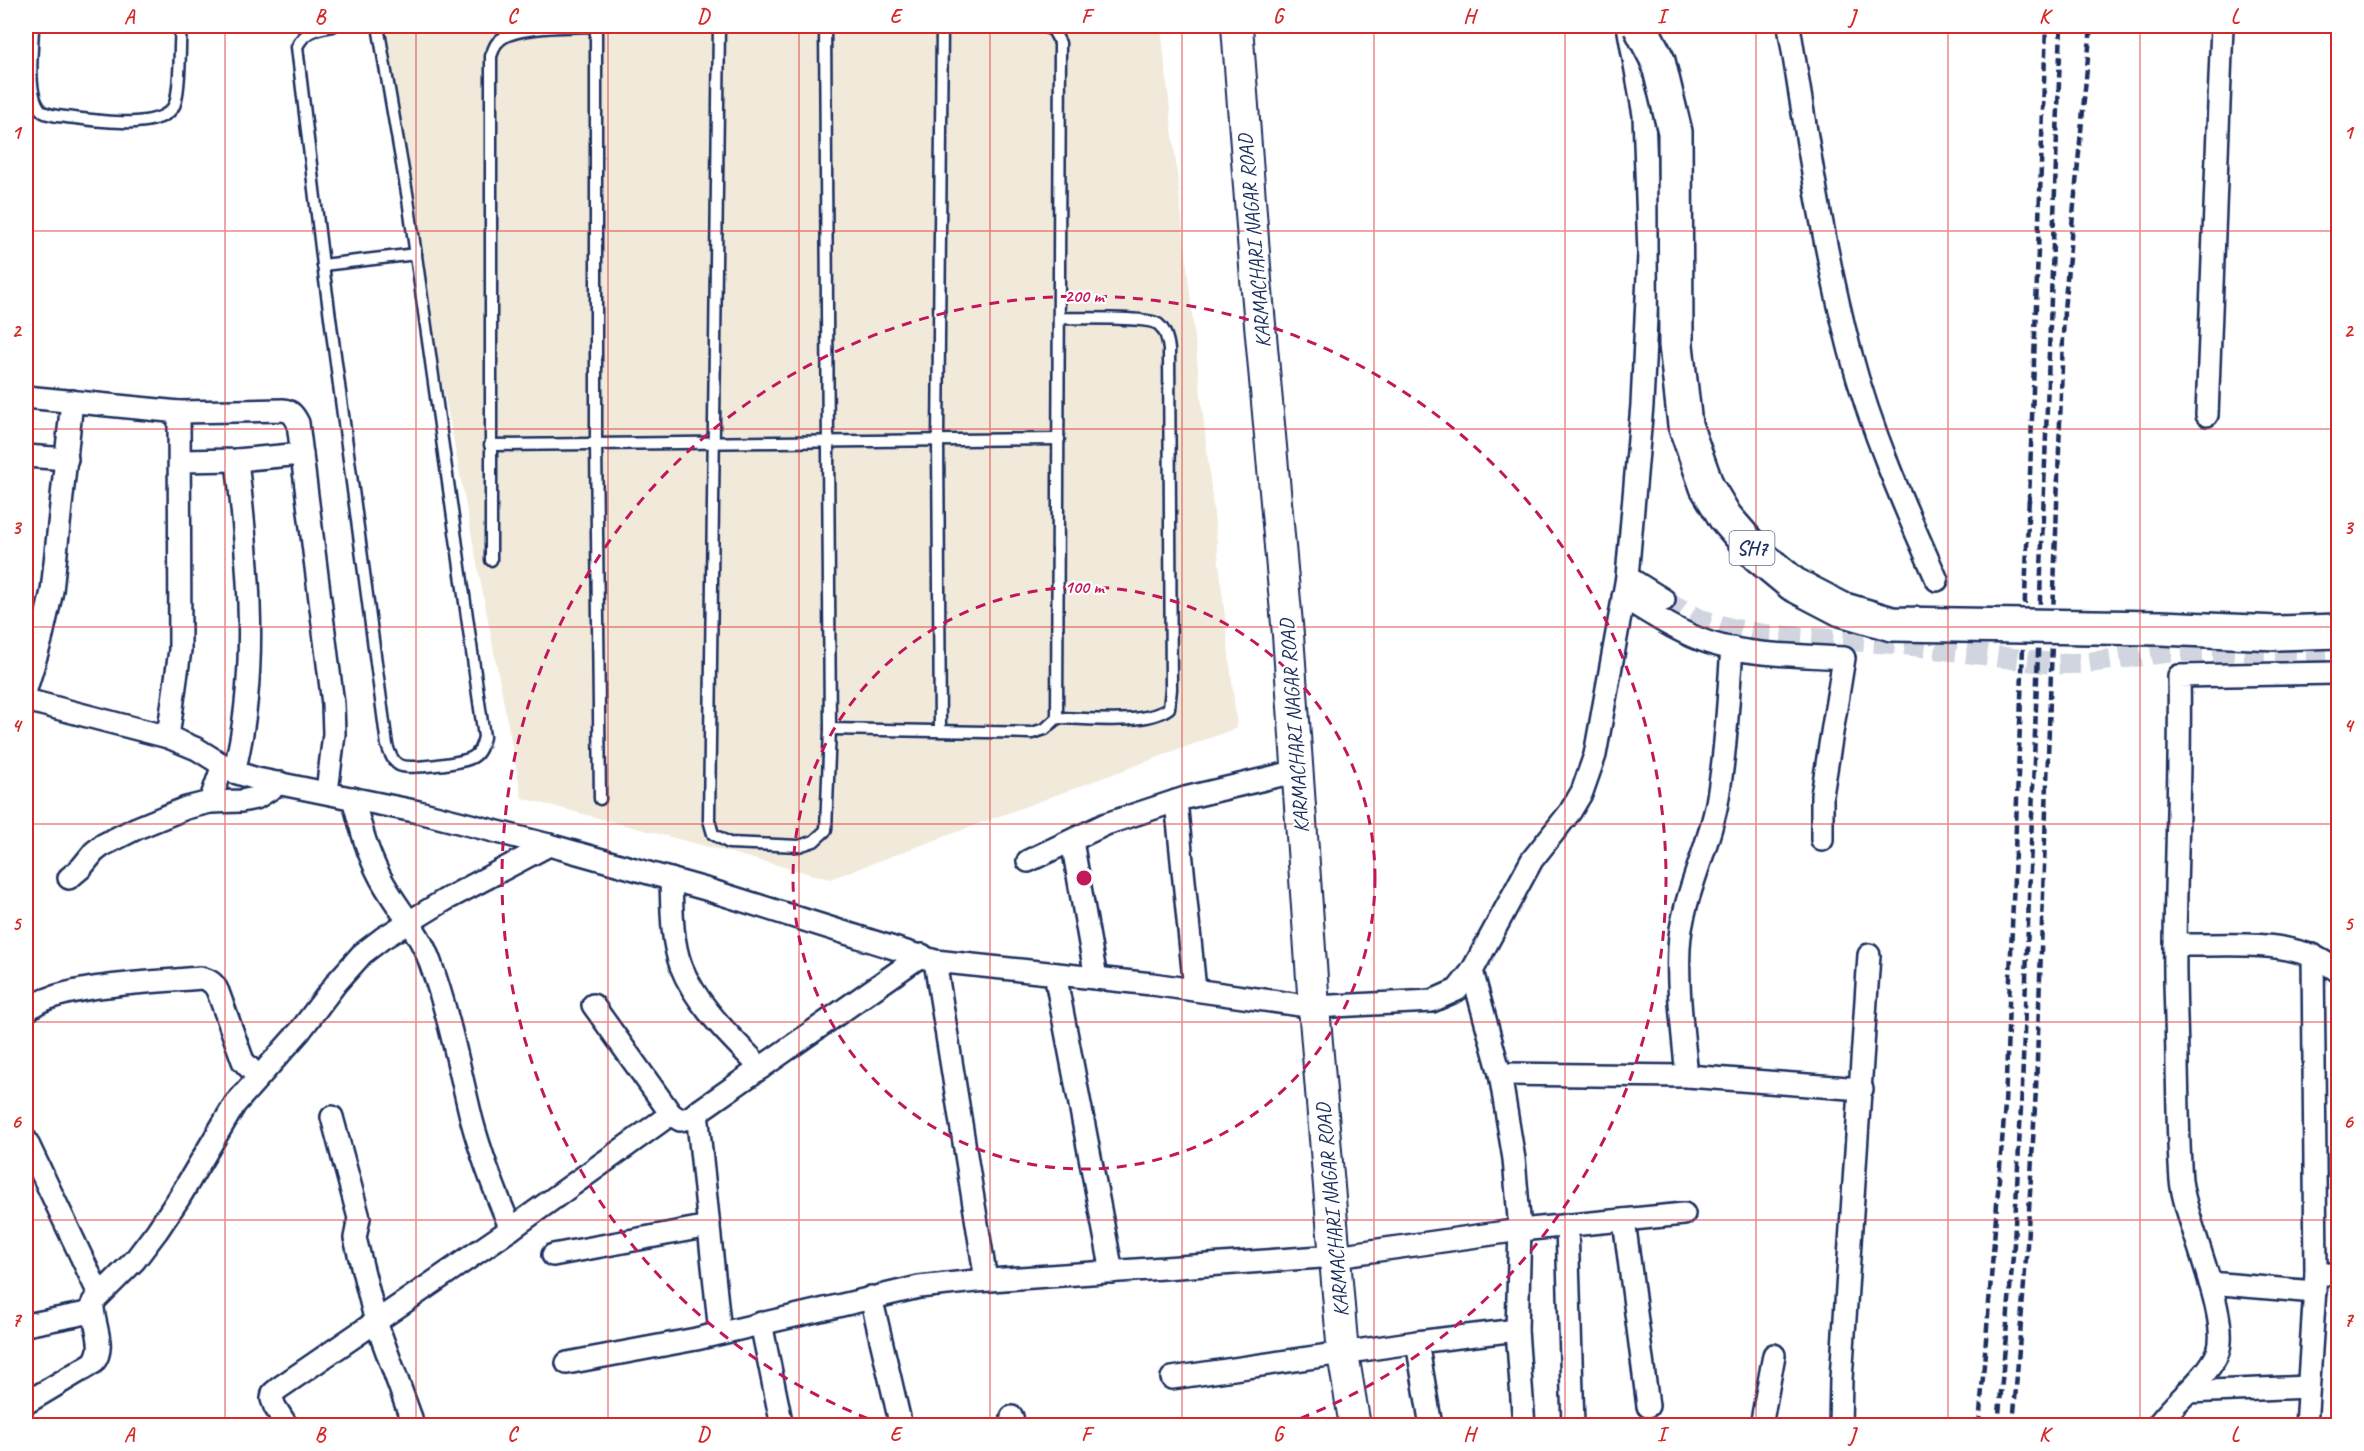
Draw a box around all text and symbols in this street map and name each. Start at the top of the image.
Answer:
text: A [124,4,136,29]
text: B [315,4,327,29]
text: C [507,4,519,29]
text: D [697,4,711,29]
text: E [890,4,904,29]
text: F [1081,4,1095,29]
text: G [1273,4,1286,29]
text: H [1463,4,1478,29]
text: I [1657,4,1670,29]
text: J [1847,4,1859,29]
text: K [2039,4,2053,29]
text: L [2231,4,2241,29]
text: 1 [12,120,23,145]
text: 1 [2344,120,2355,145]
street label: KARMACHARI NAGAR ROAD [1232,131,1276,349]
text: 200 m [1065,285,1105,307]
text: 2 [12,318,23,343]
text: 2 [2344,318,2355,343]
text: 3 [12,515,23,540]
text: 3 [2344,515,2355,540]
road number: SH7 [1730,531,1774,565]
text: 100 m [1065,576,1105,598]
street label: KARMACHARI NAGAR ROAD [1273,616,1314,834]
text: 4 [12,713,24,738]
text: 4 [2344,713,2356,738]
centre of rings [1074,868,1094,888]
text: 5 [12,911,23,936]
text: 5 [2344,911,2355,936]
street label: KARMACHARI NAGAR ROAD [1310,1100,1354,1318]
text: 6 [11,1109,22,1134]
text: 6 [2343,1109,2354,1134]
text: 7 [12,1307,23,1332]
text: 7 [2344,1307,2355,1332]
text: A [124,1422,136,1447]
text: B [315,1422,327,1447]
text: C [507,1422,519,1447]
text: D [697,1422,711,1447]
text: E [890,1422,904,1447]
text: F [1081,1422,1095,1447]
text: G [1273,1422,1286,1447]
text: H [1463,1422,1478,1447]
text: I [1657,1422,1670,1447]
text: J [1847,1422,1859,1447]
text: K [2039,1422,2053,1447]
text: L [2231,1422,2241,1447]

